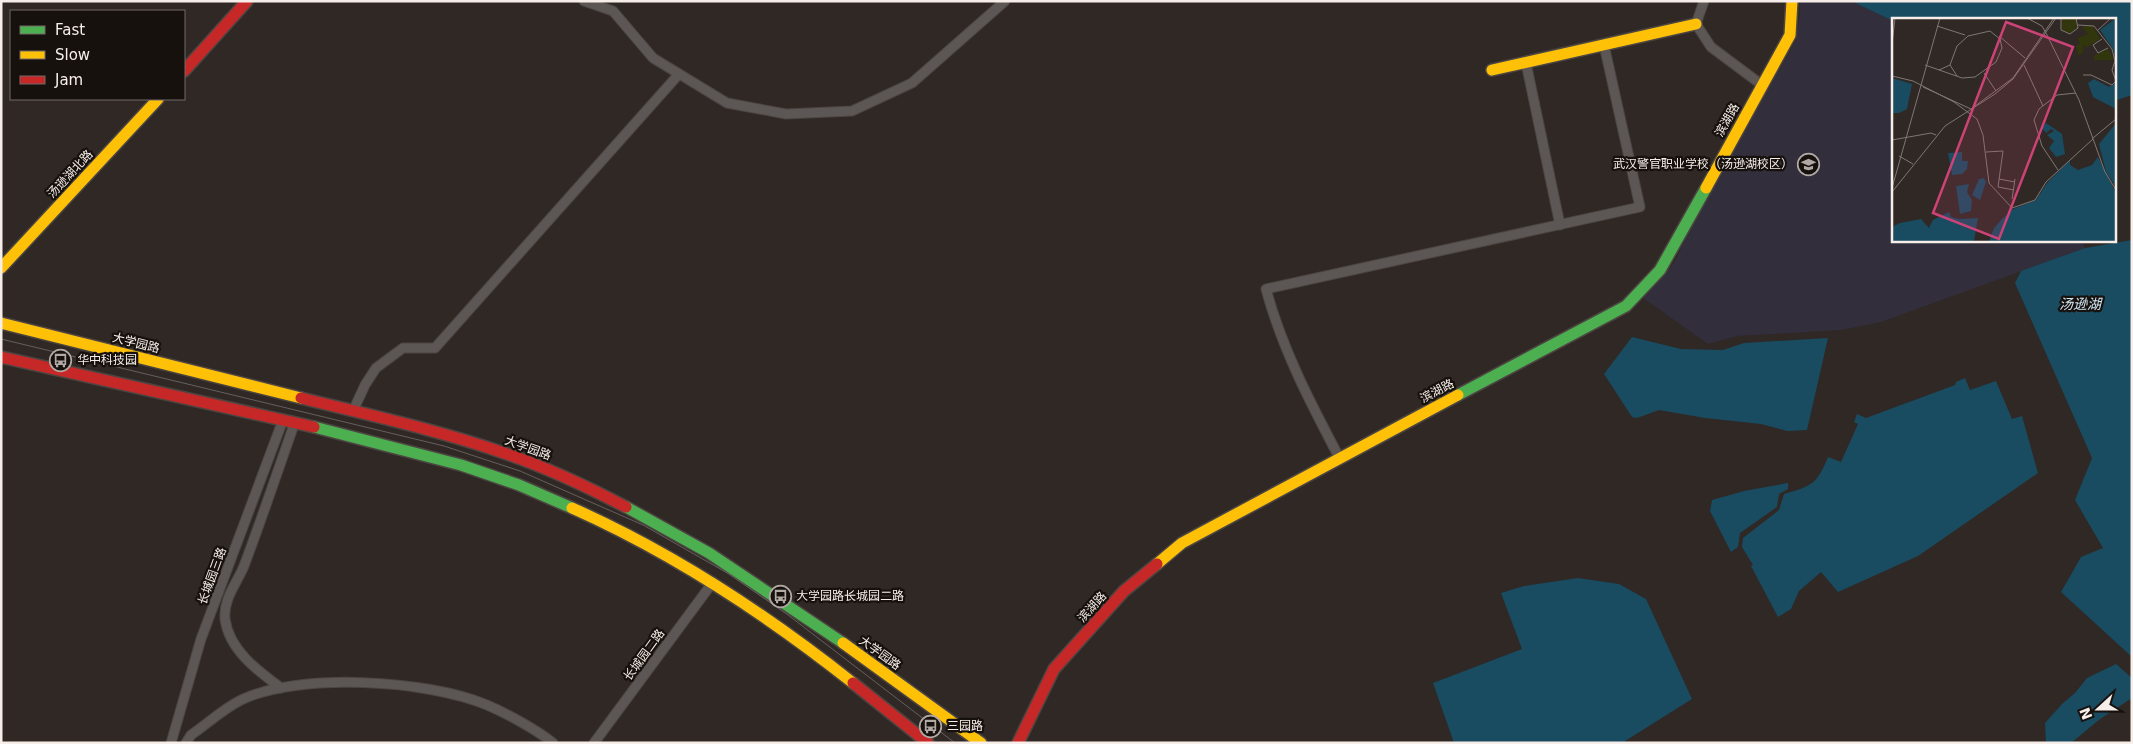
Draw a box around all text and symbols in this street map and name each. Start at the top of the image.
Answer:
legend [10,10,185,100]
inset map [1892,18,2116,241]
text: Fast [55,21,85,39]
text: Slow [55,46,90,64]
text: Jam [54,71,83,89]
street label: 滨湖路 [1712,101,1742,139]
street label: 汤逊湖北路 [44,147,96,201]
school or university icon: 武汉警官职业学校（汤逊湖校区） [1797,152,1821,176]
place label: 武汉警官职业学校（汤逊湖校区） [1613,157,1793,171]
water label: 汤逊湖 [2059,296,2103,312]
street label: 大学园路 [111,330,161,356]
bus stop icon: 华中科技园 [49,348,73,372]
place label: 华中科技园 [77,353,137,367]
street label: 滨湖路 [1418,376,1456,406]
street label: 大学园路 [503,433,553,463]
street label: 长城园三路 [195,545,229,607]
bus stop icon: 大学园路长城园二路 [768,584,792,608]
place label: 大学园路长城园二路 [796,589,904,603]
street label: 滨湖路 [1075,589,1109,625]
street label: 长城园二路 [621,627,667,683]
street label: 大学园路 [856,633,904,673]
north arrow [2073,684,2123,734]
text: N [2076,705,2095,722]
bus stop icon: 三园路 [919,714,943,738]
place label: 三园路 [947,719,983,733]

